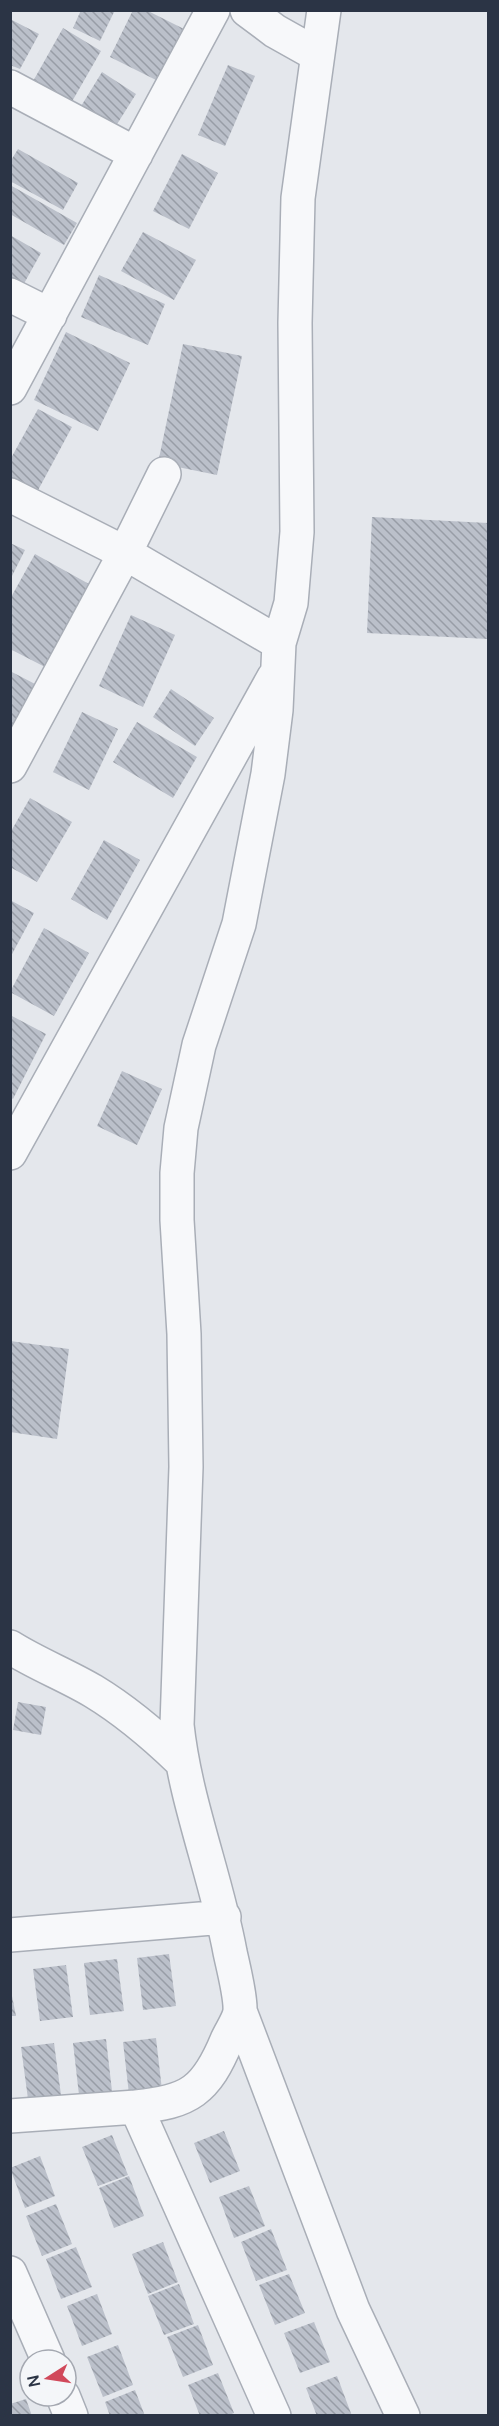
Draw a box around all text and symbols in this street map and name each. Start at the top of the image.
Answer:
north arrow [18,2348,78,2408]
text: N [21,2373,45,2389]

